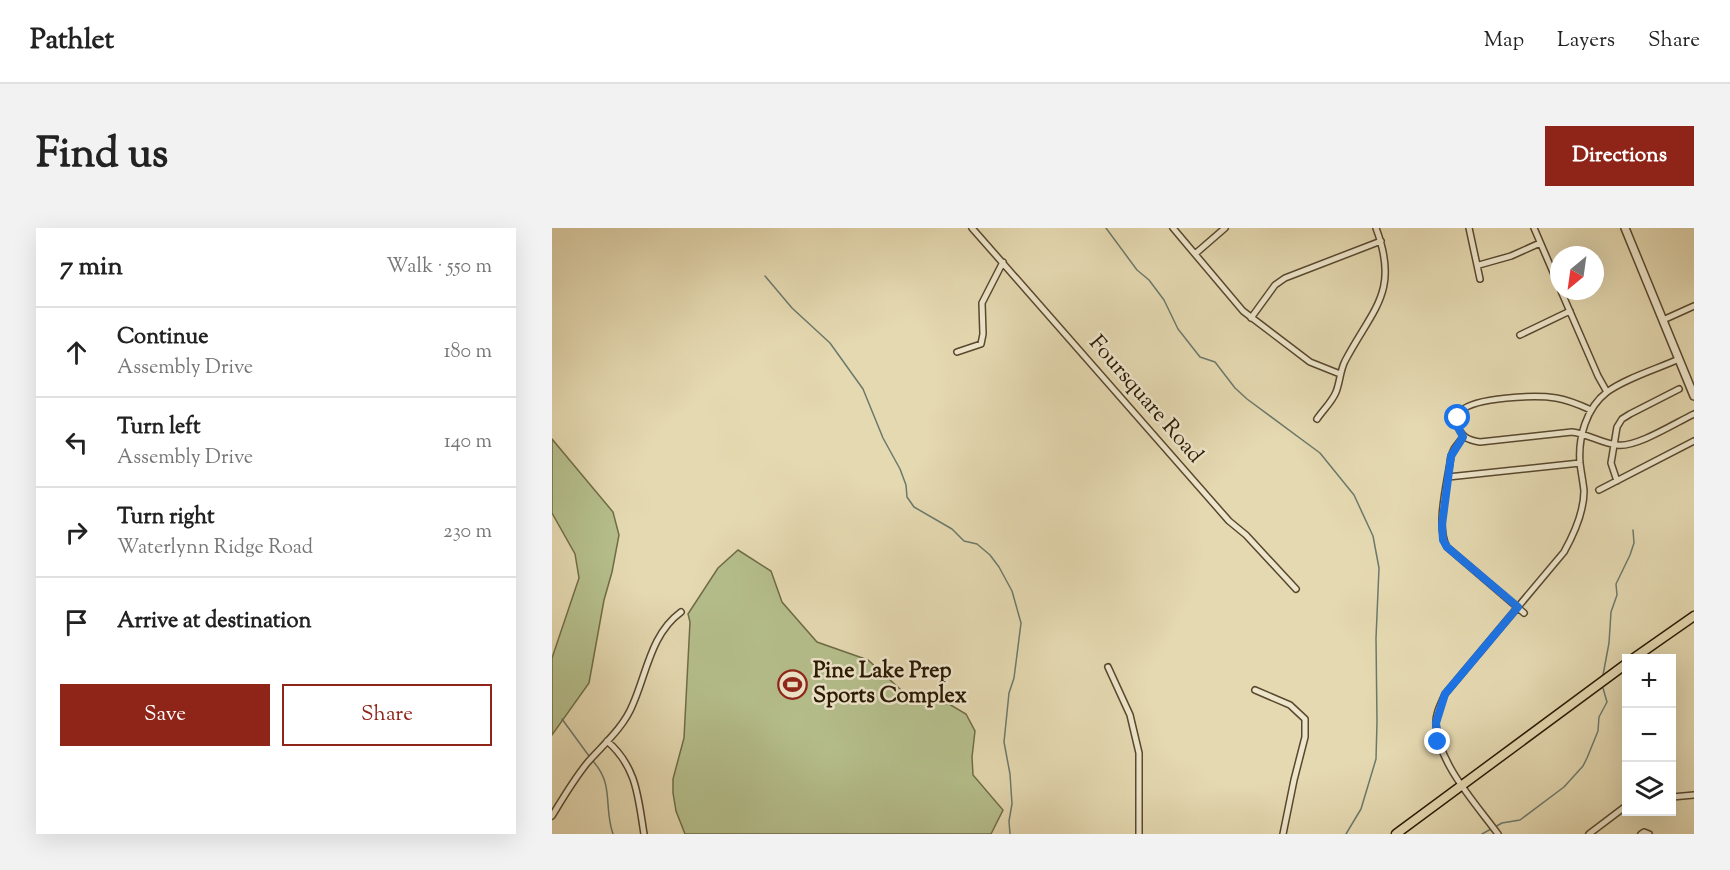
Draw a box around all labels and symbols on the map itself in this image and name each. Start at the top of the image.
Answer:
north arrow [1550,246,1604,300]
street label: Foursquare Road [1080,329,1210,471]
route start [1444,404,1470,430]
place label: Pine Lake Prep Sports Complex [813,656,967,713]
sports icon: Pine Lake Prep Sports Complex [776,669,808,701]
route end [1424,728,1450,754]

